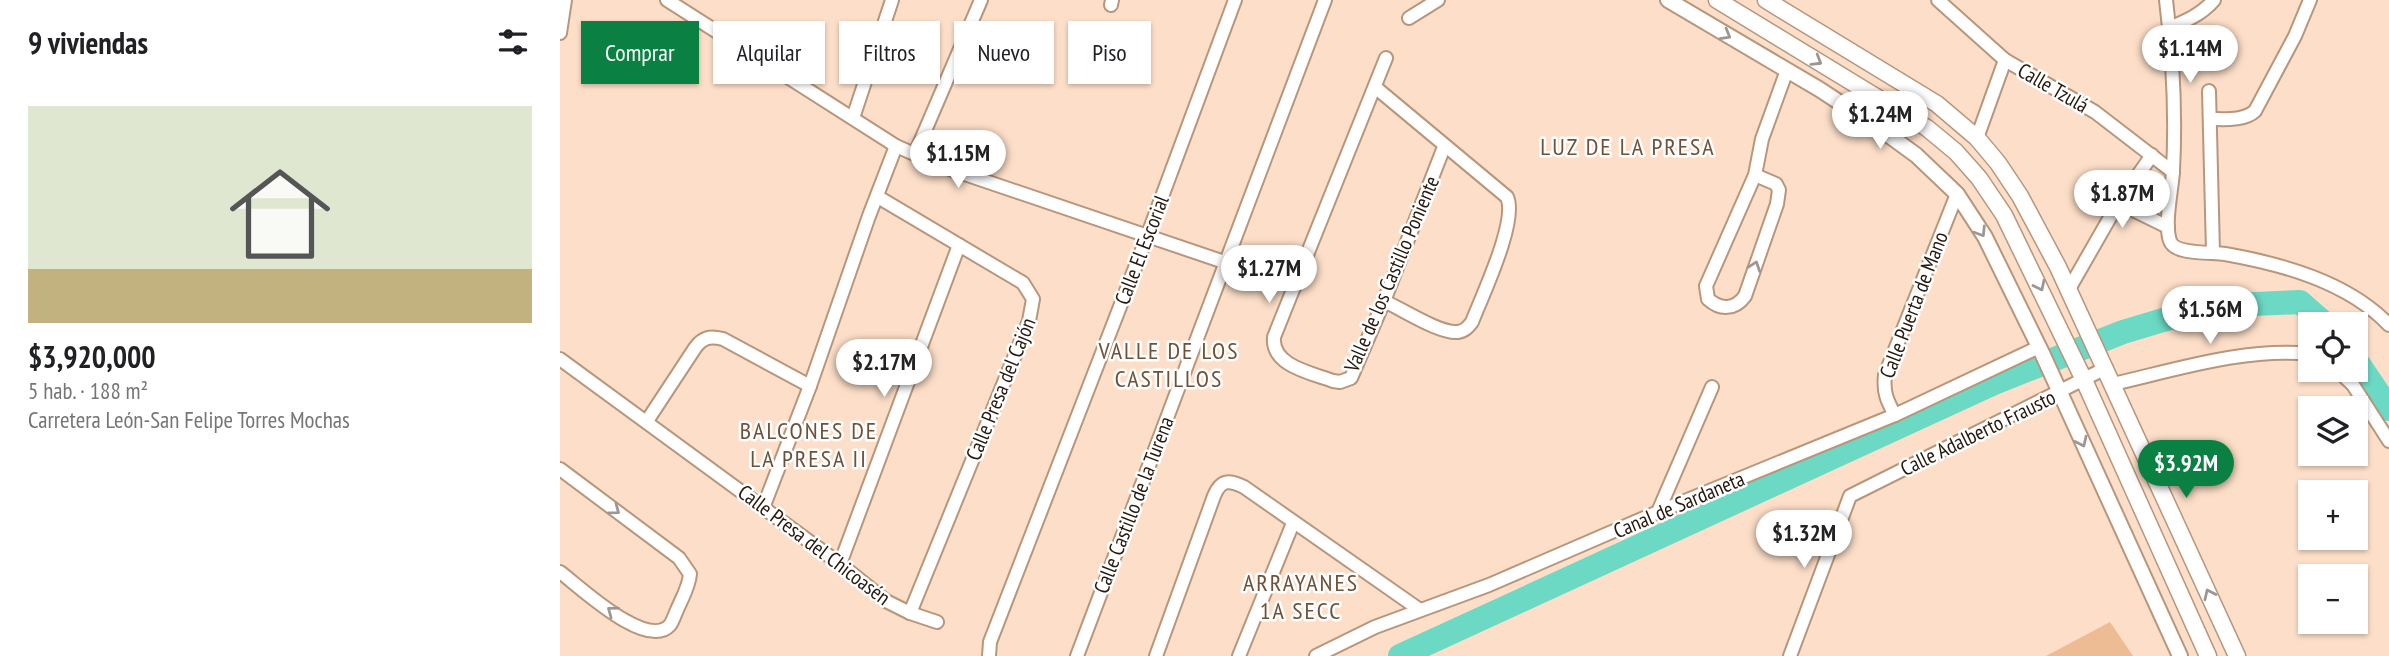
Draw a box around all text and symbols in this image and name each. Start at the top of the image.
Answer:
chip: Comprar [581,21,699,84]
chip: Alquilar [713,21,825,84]
chip: Filtros [839,21,940,84]
chip: Nuevo [954,21,1054,84]
chip: Piso [1068,21,1151,84]
text: 9 viviendas [28,23,148,62]
icon: filters [494,23,532,61]
pin: $1.14M [2133,25,2247,85]
one-way arrow [1719,27,1732,40]
text: $1.14M [2158,33,2222,62]
one-way arrow [1809,52,1822,65]
street label: Calle Tzulá [2013,57,2093,119]
pin: $1.24M [1823,92,1937,151]
text: $1.24M [1848,99,1912,128]
pin: $1.15M [901,130,1015,190]
district label: LUZ DE LA PRESA [1540,131,1716,162]
text: $1.15M [926,138,990,167]
icon: home [217,151,343,277]
pin: $1.87M [2065,170,2179,230]
street label: Valle de los Castillo Poniente [1338,172,1445,377]
text: $1.87M [2090,178,2154,207]
street label: Calle El Escorial [1108,191,1175,308]
one-way arrow [1972,224,1985,237]
street label: Calle Puerta de Mano [1873,228,1954,382]
pin: $1.27M [1212,246,1326,305]
text: $1.27M [1237,253,1301,282]
one-way arrow [1747,260,1761,272]
one-way arrow [2031,279,2045,291]
pin: $1.56M [2153,286,2267,346]
text: $1.56M [2178,294,2242,323]
map controls [2298,312,2368,634]
button: locate [2298,312,2368,382]
street label: Calle Presa del Cajón [960,313,1041,464]
district label: VALLE DE LOS CASTILLOS [1098,335,1239,394]
text: $3,920,000 [28,337,156,376]
pin: $2.17M [827,340,941,399]
text: $2.17M [852,347,916,376]
text: 5 hab. · 188 m² [28,376,148,405]
street label: Calle Adalberto Frausto [1896,383,2060,482]
button: layers [2298,396,2368,466]
text: Carretera León-San Felipe Torres Mochas [28,405,350,434]
street label: Calle Castillo de la Turena [1087,413,1180,597]
district label: BALCONES DE LA PRESA II [740,415,878,474]
one-way arrow [2074,435,2088,447]
pin: $3.92M [2129,440,2243,500]
text: $3.92M [2154,448,2218,477]
street label: Canal de Sardaneta [1609,465,1748,544]
street label: Calle Presa del Chicoasén [733,478,896,611]
button: + [2298,480,2368,550]
one-way arrow [607,502,619,514]
pin: $1.32M [1747,510,1861,570]
text: $1.32M [1772,518,1836,547]
button: − [2298,564,2368,634]
district label: ARRAYANES 1A SECC [1243,567,1359,626]
one-way arrow [2203,589,2217,601]
one-way arrow [607,607,619,620]

